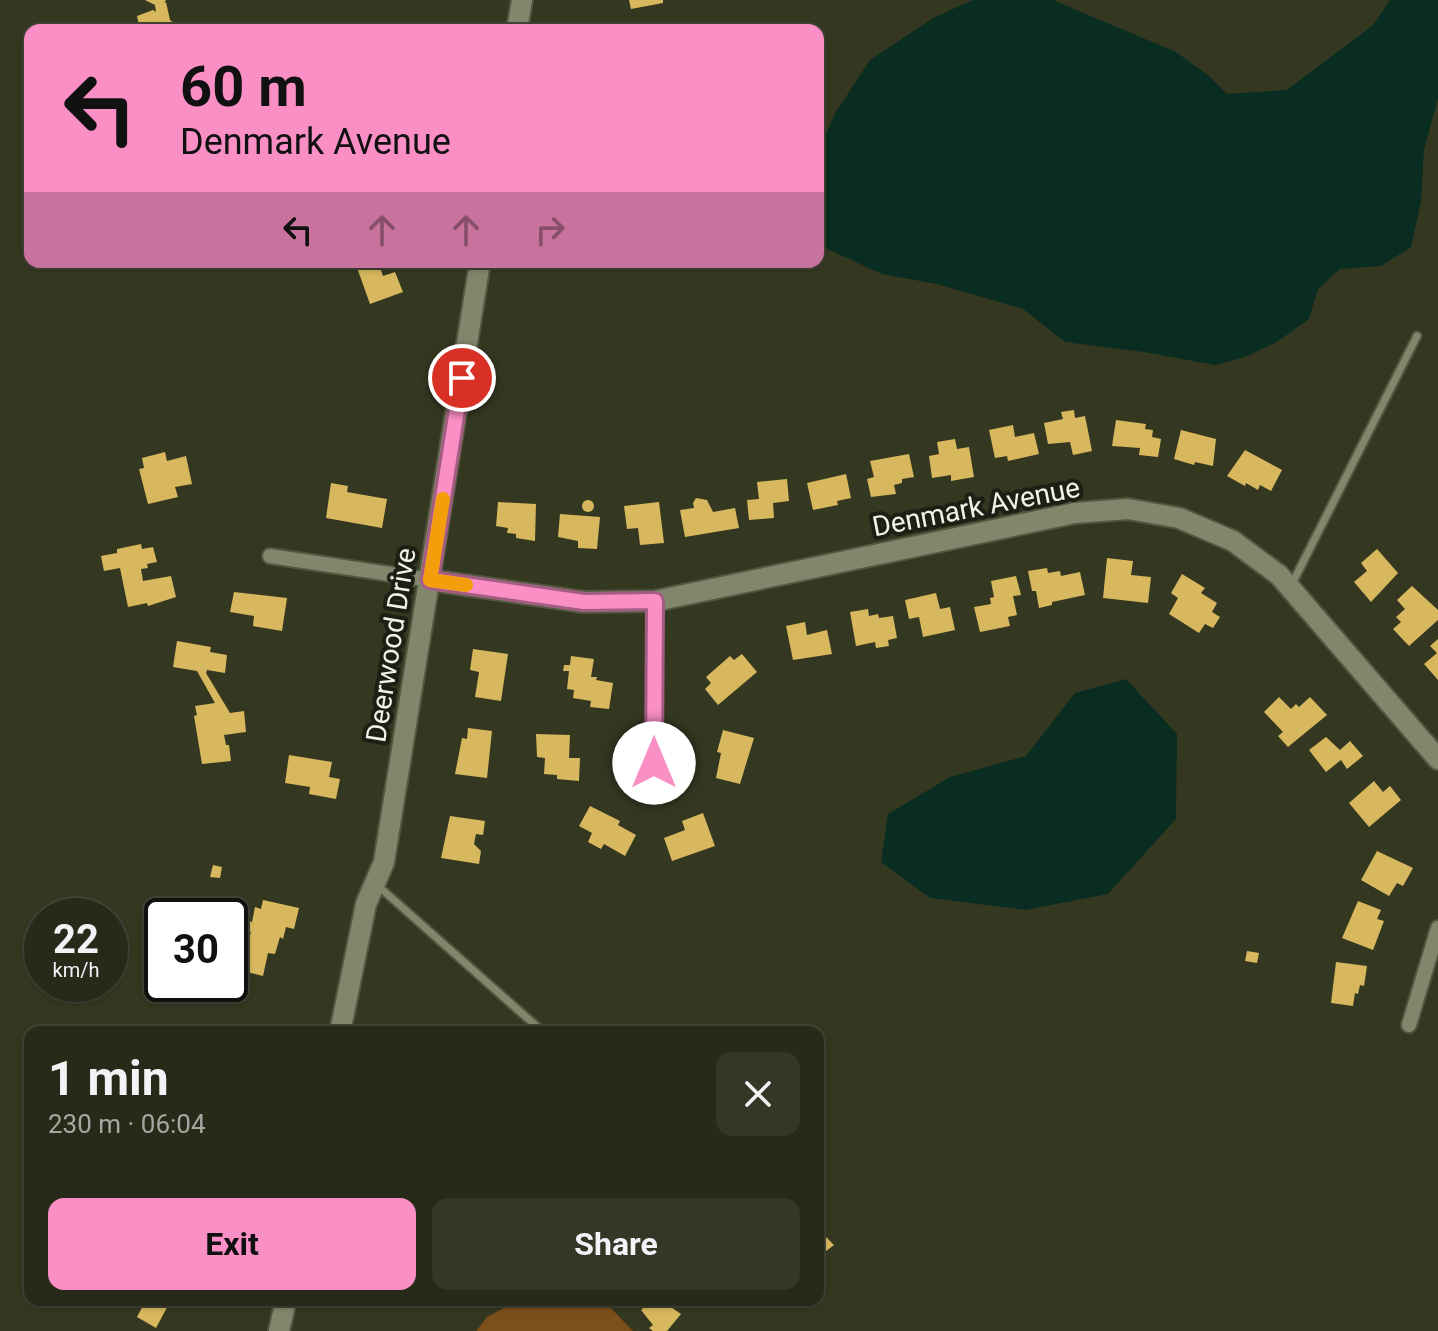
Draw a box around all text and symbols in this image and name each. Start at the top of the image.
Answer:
text: 60 m [180,54,307,120]
icon: left [48,56,152,160]
text: Denmark Avenue [180,121,451,163]
icon: left [276,208,320,252]
icon: ahead [360,208,404,252]
icon: ahead [444,208,488,252]
icon: right [528,208,572,252]
pin [428,344,496,412]
icon: arrive [440,356,484,400]
street label: Denmark Avenue [869,471,1083,543]
street label: Deerwood Drive [359,545,423,745]
position arrow [612,721,696,805]
speed limit sign: 30 [144,898,248,1002]
text: 22 [53,916,99,963]
text: km/h [53,958,99,982]
text: 1 min [48,1050,169,1107]
button: close [716,1052,800,1136]
text: 230 m · 06:04 [48,1109,206,1139]
button: Exit [48,1198,416,1290]
button: Share [432,1198,800,1290]

